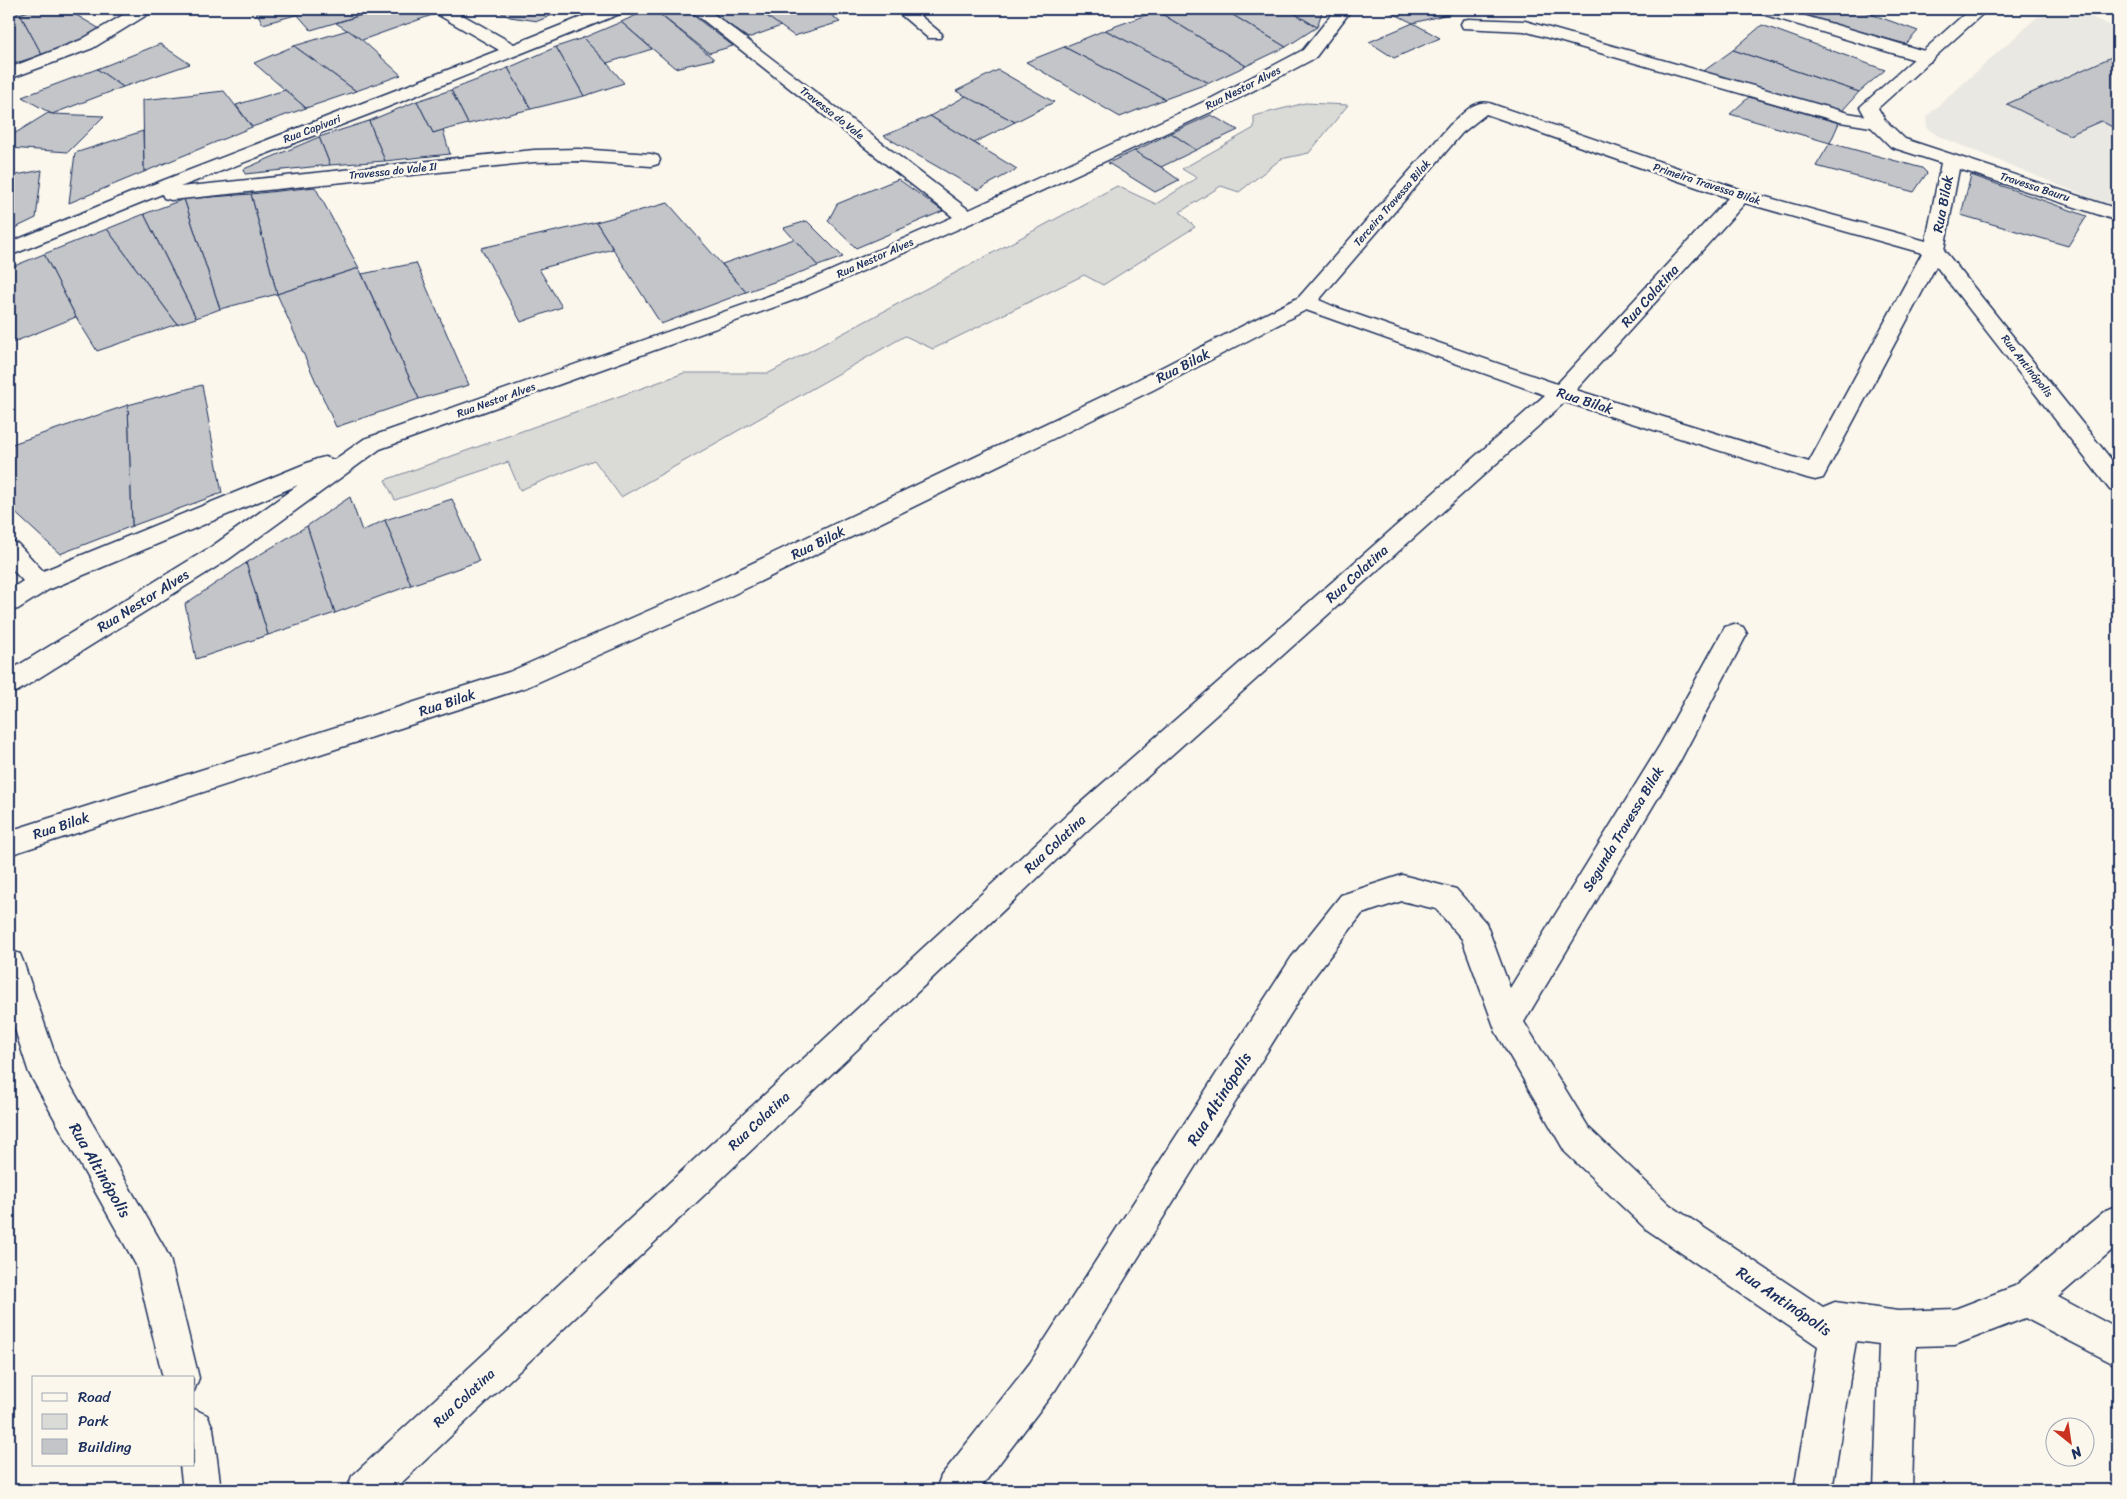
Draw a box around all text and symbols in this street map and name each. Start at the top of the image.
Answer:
street label: Rua Nestor Alves [1202,61,1284,115]
street label: Travessa do Vale [795,82,869,145]
street label: Rua Capivari [280,109,344,149]
street label: Terceira Travessa Bilak [1349,155,1435,251]
street label: Travessa do Vale II [348,157,439,185]
street label: Primeira Travessa Bilak [1651,158,1763,210]
street label: Travessa Bauru [1998,167,2073,207]
street label: Rua Bilak [1925,173,1961,235]
street label: Rua Nestor Alves [833,232,917,283]
street label: Rua Colatina [1615,259,1685,333]
street label: Rua Antinópolis [1996,330,2058,402]
street label: Rua Bilak [1151,341,1215,390]
street label: Rua Nestor Alves [454,377,538,423]
street label: Rua Bilak [1554,380,1617,422]
street label: Rua Bilak [786,519,850,567]
street label: Rua Colatina [1320,539,1394,609]
street label: Rua Nestor Alves [92,562,194,639]
street label: Rua Bilak [416,682,479,724]
street label: Segunda Travessa Bilak [1575,761,1671,897]
street label: Rua Bilak [30,805,93,847]
street label: Rua Colatina [1018,808,1092,880]
street label: Rua Altinópolis [1179,1046,1260,1152]
street label: Rua Colatina [722,1085,796,1157]
street label: Rua Altinópolis [61,1117,139,1223]
street label: Rua Antinópolis [1730,1258,1838,1344]
street label: Rua Colatina [427,1362,501,1434]
legend [32,1376,195,1466]
text: Road [78,1384,111,1410]
text: Park [78,1408,109,1434]
north arrow [2044,1416,2094,1466]
text: Building [78,1434,132,1460]
text: N [2066,1439,2088,1466]

